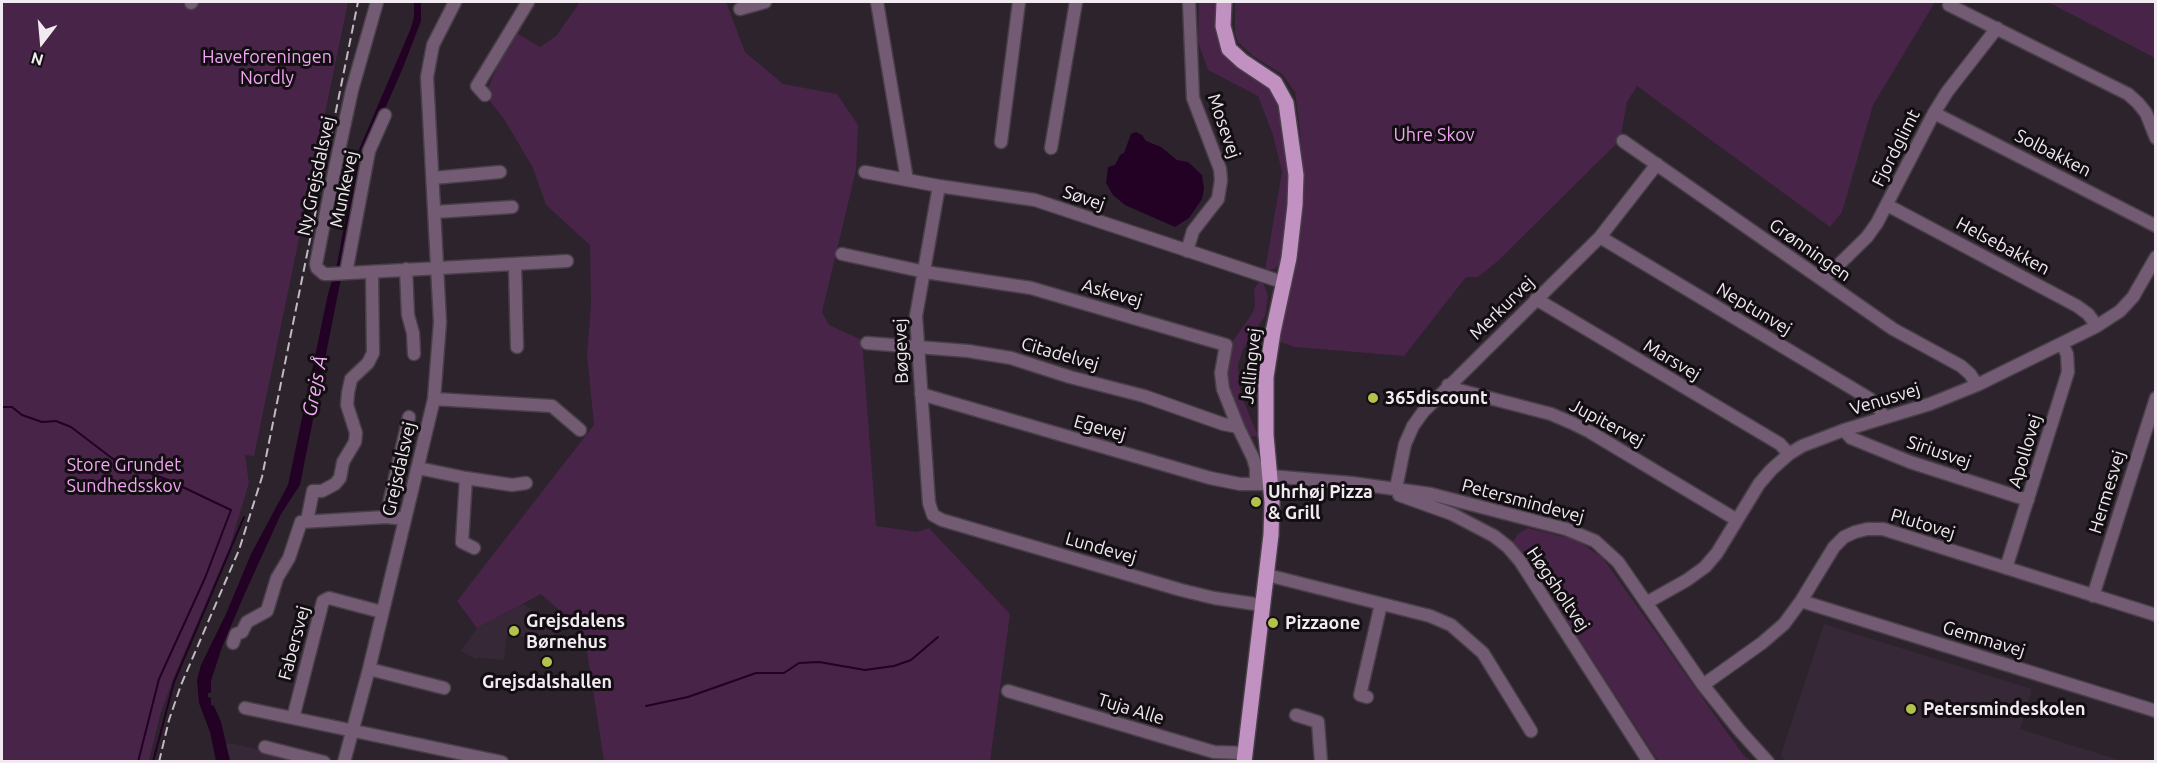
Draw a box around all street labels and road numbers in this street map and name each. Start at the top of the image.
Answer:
street label: Mosevej [1203,91,1245,161]
street label: Fjordglimt [1867,106,1925,190]
street label: Ny Grejsdalsvej [293,114,339,238]
street label: Solbakken [2011,125,2095,181]
street label: Munkevej [325,149,363,229]
street label: Søvej [1060,181,1108,215]
street label: Helsebakken [1953,212,2053,280]
street label: Grønningen [1765,214,1855,286]
street label: Merkurvej [1465,272,1539,344]
street label: Askevej [1079,274,1145,312]
street label: Neptunvej [1712,278,1796,340]
street label: Bøgevej [889,318,913,384]
street label: Jellingvej [1236,327,1266,405]
street label: Citadelvej [1019,333,1101,375]
street label: Marsvej [1640,335,1704,385]
street label: Venusvej [1847,378,1923,420]
street label: Jupitervej [1566,394,1648,452]
street label: Egevej [1071,410,1129,446]
street label: Apollovej [2004,412,2046,490]
street label: Grejsdalsvej [378,420,420,518]
street label: Siriusvej [1904,431,1974,473]
street label: Hermesvej [2084,448,2130,536]
street label: Petersmindevej [1460,474,1586,528]
street label: Plutovej [1888,504,1958,544]
street label: Lundevej [1063,528,1139,568]
street label: Høgsholtvej [1522,543,1594,635]
street label: Fabersvej [274,603,314,683]
street label: Gemmavej [1940,616,2028,662]
street label: Tuja Alle [1095,689,1167,729]

